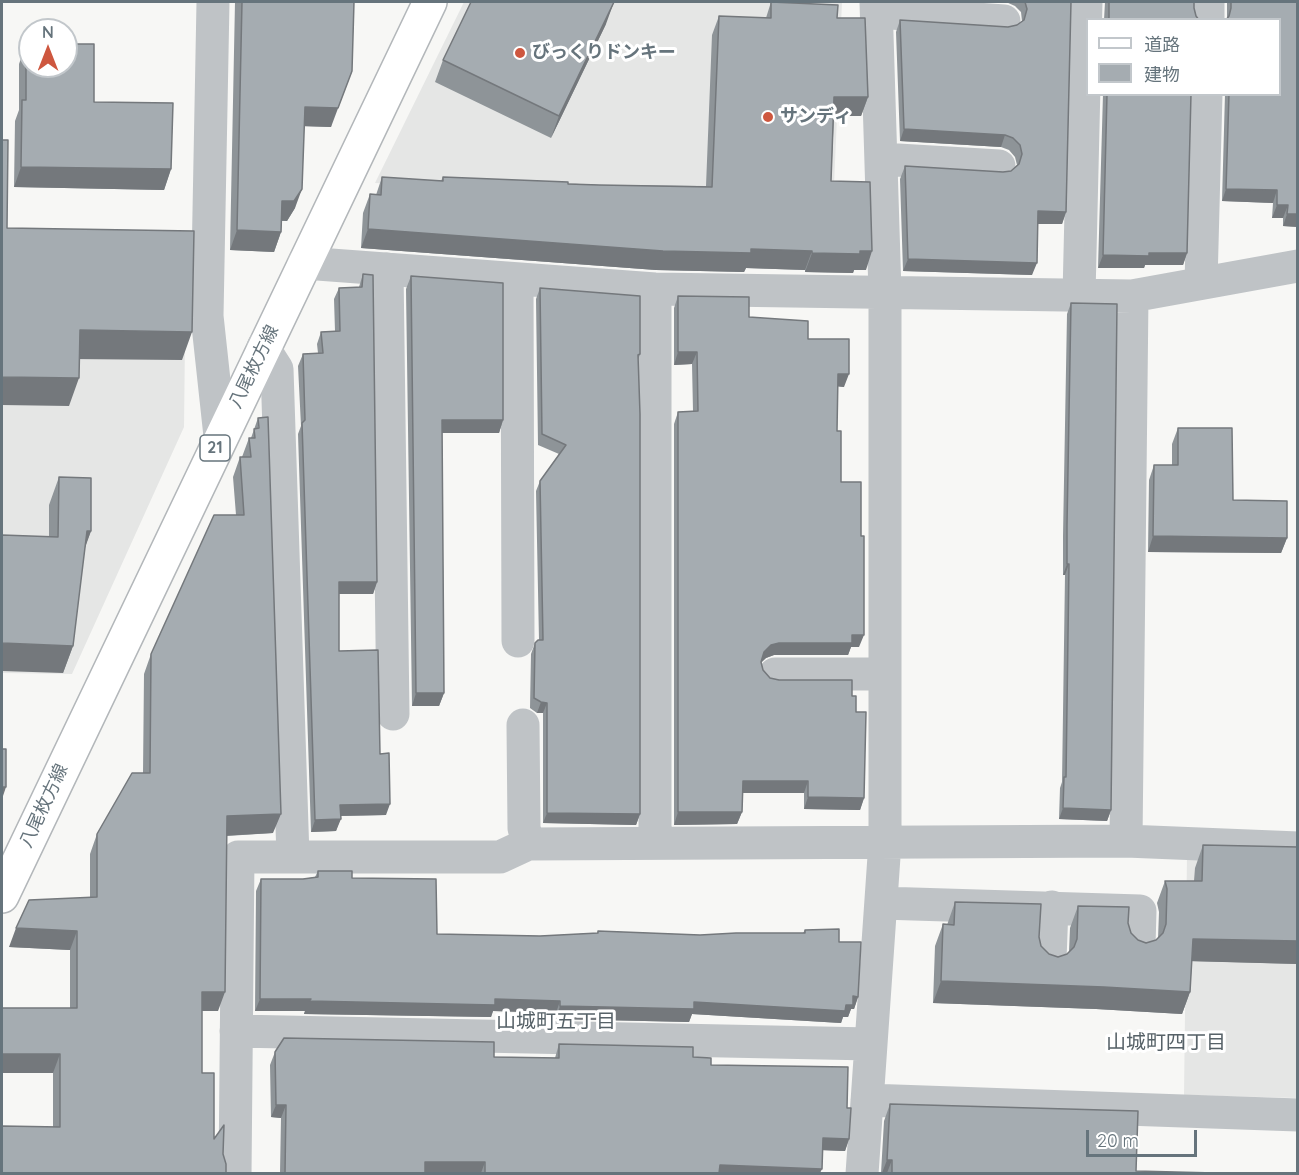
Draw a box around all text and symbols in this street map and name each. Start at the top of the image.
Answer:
north arrow [18,18,78,78]
legend [1086,18,1281,96]
text: N [42,22,54,42]
text: 道路 [1144,33,1180,56]
place label: びっくりドンキー [532,42,676,64]
marker: びっくりドンキー [513,46,527,60]
text: 建物 [1144,63,1180,86]
place label: サンディ [780,106,852,128]
marker: サンディ [761,110,775,124]
street label: 八尾枚方線 [225,322,283,412]
road number: 21 [200,435,230,461]
street label: 八尾枚方線 [15,761,73,851]
district label: 山城町五丁目 [496,1010,616,1034]
district label: 山城町四丁目 [1106,1031,1226,1055]
scale bar [1089,1118,1200,1156]
text: 20 m [1097,1129,1139,1152]

